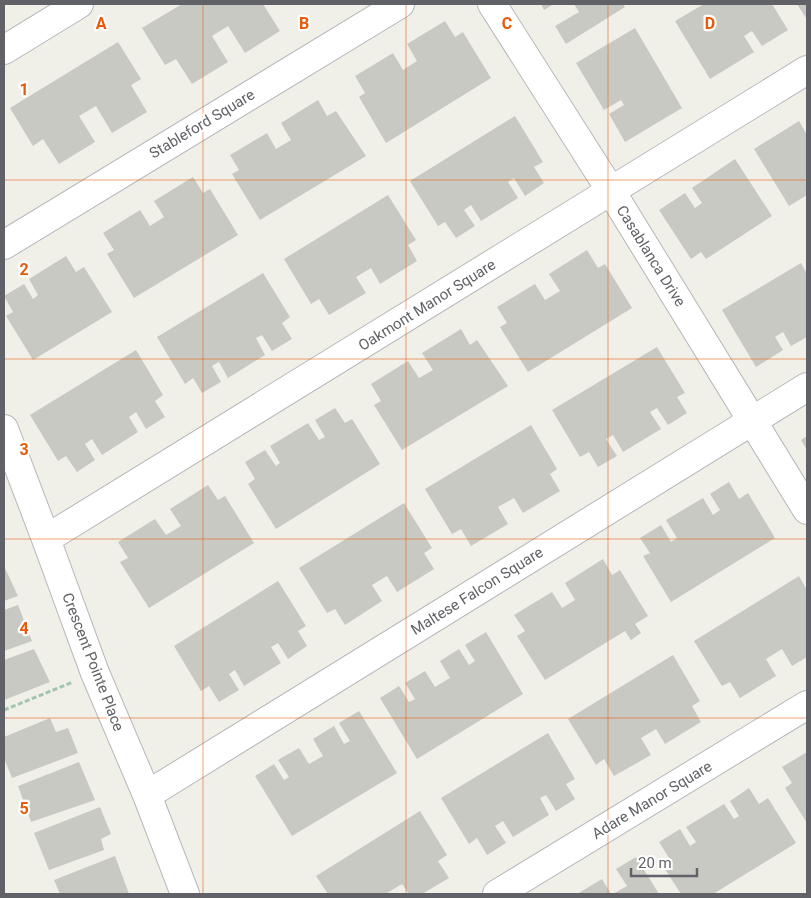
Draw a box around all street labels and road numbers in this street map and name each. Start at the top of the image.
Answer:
street label: Stableford Square [146,85,258,163]
street label: Casablanca Drive [613,202,689,310]
street label: Oakmont Manor Square [355,255,499,355]
street label: Maltese Falcon Square [408,543,546,639]
street label: Crescent Pointe Place [58,590,128,734]
street label: Adare Manor Square [589,757,715,843]

